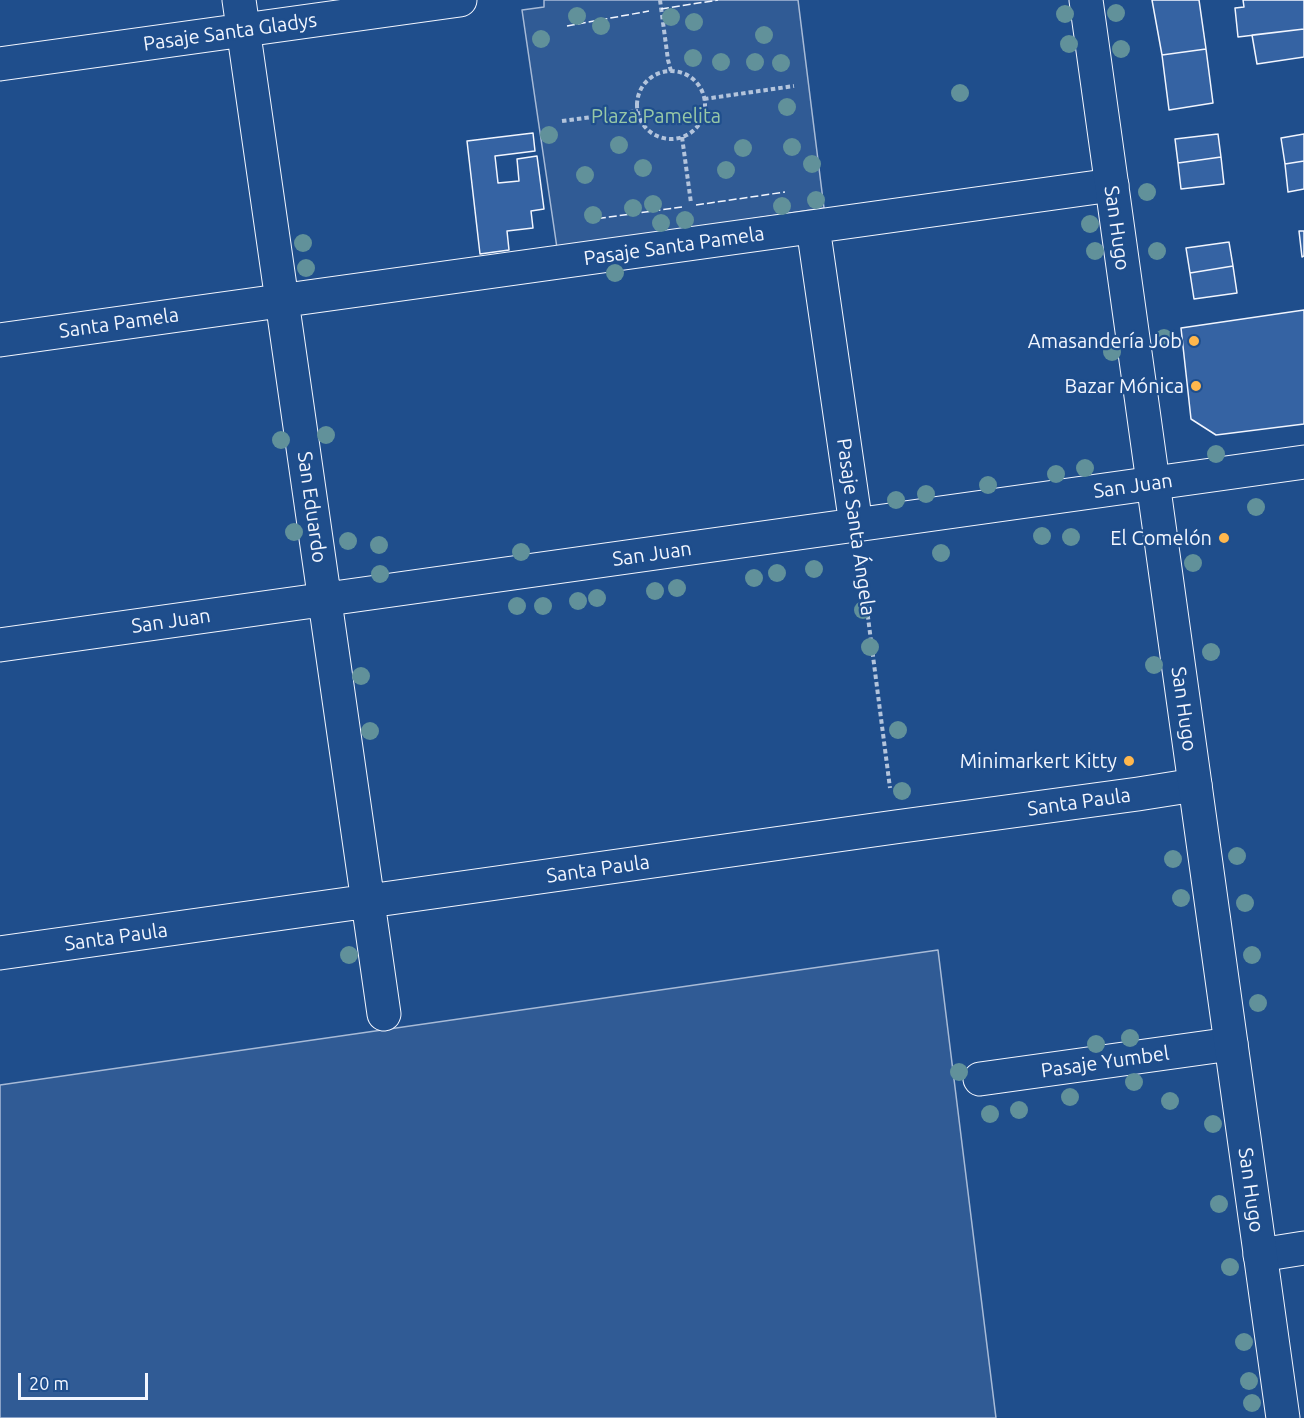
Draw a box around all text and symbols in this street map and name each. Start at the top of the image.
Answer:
street label: Pasaje Santa Gladys [142,8,318,56]
park label: Plaza Pamelita [591,104,721,128]
street label: San Hugo [1099,184,1135,272]
street label: Pasaje Santa Pamela [582,221,766,271]
street label: Santa Pamela [58,303,180,343]
place label: Amasandería Job [1028,329,1182,353]
marker: Amasandería Job [1187,334,1201,348]
place label: Bazar Mónica [1065,374,1184,398]
marker: Bazar Mónica [1189,379,1203,393]
street label: Pasaje Santa Ángela [832,437,880,617]
street label: San Eduardo [292,450,332,564]
street label: San Juan [1092,469,1174,503]
place label: El Comelón [1110,526,1212,550]
marker: El Comelón [1217,531,1231,545]
street label: San Juan [611,537,693,571]
street label: San Juan [130,604,212,638]
street label: San Hugo [1166,665,1202,753]
place label: Minimarkert Kitty [960,749,1117,773]
marker: Minimarkert Kitty [1122,754,1136,768]
street label: Santa Paula [1026,783,1132,821]
street label: Santa Paula [545,850,651,888]
street label: Santa Paula [63,918,169,956]
street label: Pasaje Yumbel [1039,1041,1171,1083]
street label: San Hugo [1233,1146,1269,1234]
scale bar [21,1361,152,1399]
text: 20 m [29,1373,69,1393]

